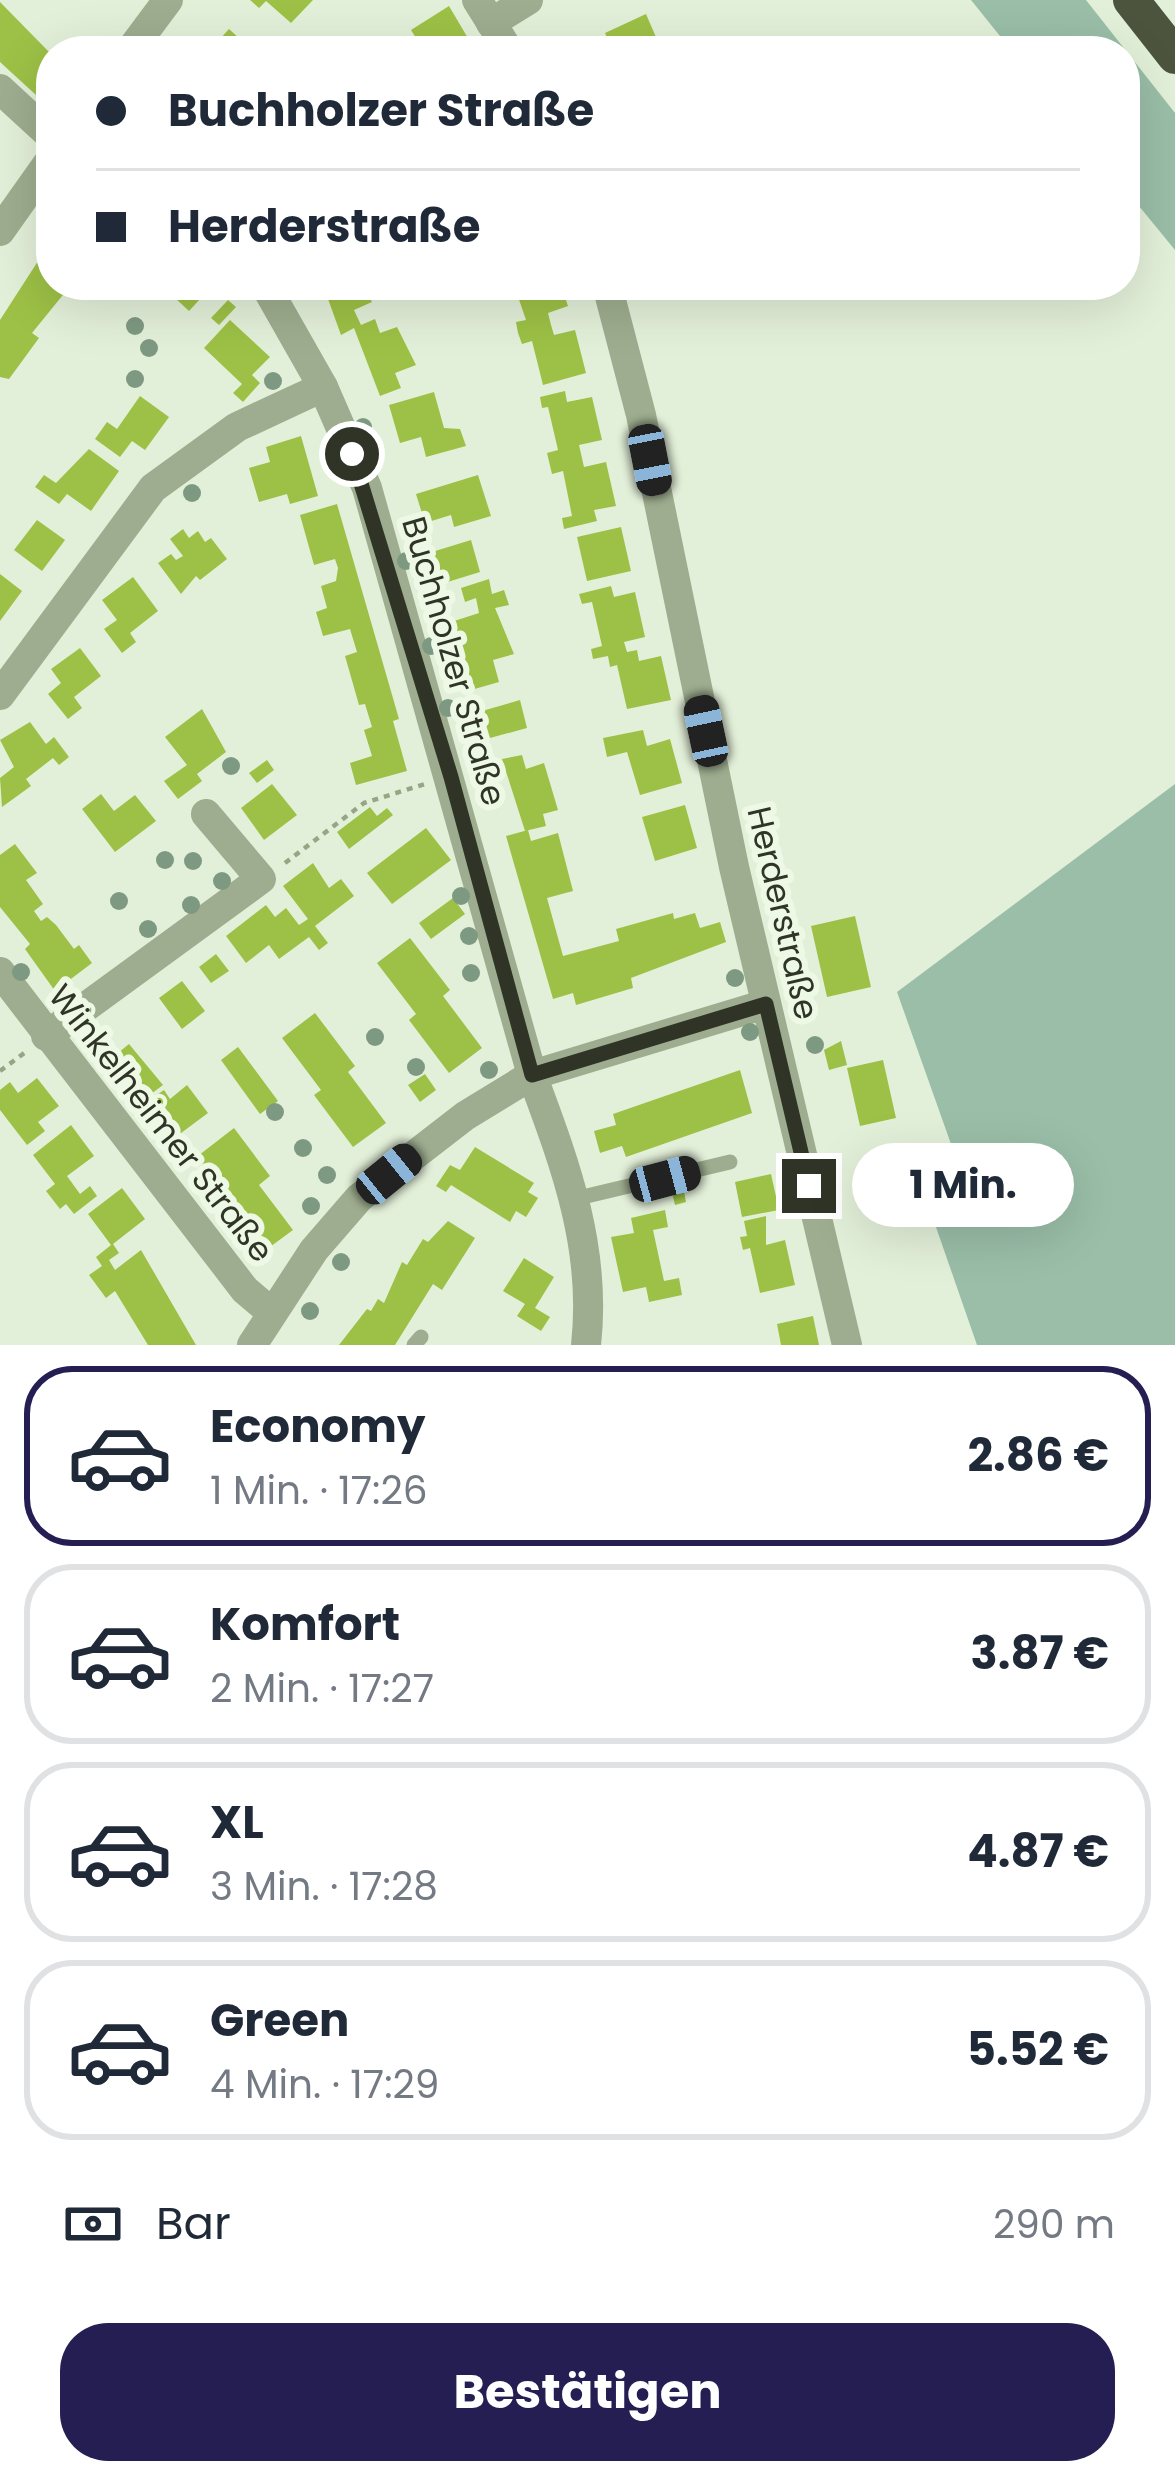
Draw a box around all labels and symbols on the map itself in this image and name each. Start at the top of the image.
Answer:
car [625,421,675,499]
route start [325,427,379,481]
street label: Buchholzer Straße [390,511,518,811]
car [681,692,731,770]
street label: Herderstraße [736,802,830,1024]
street label: Winkelheimer Straße [37,974,285,1272]
car [350,1137,428,1211]
callout: 1 Min. [851,1144,1073,1228]
car [626,1152,704,1206]
route end [782,1159,836,1213]

